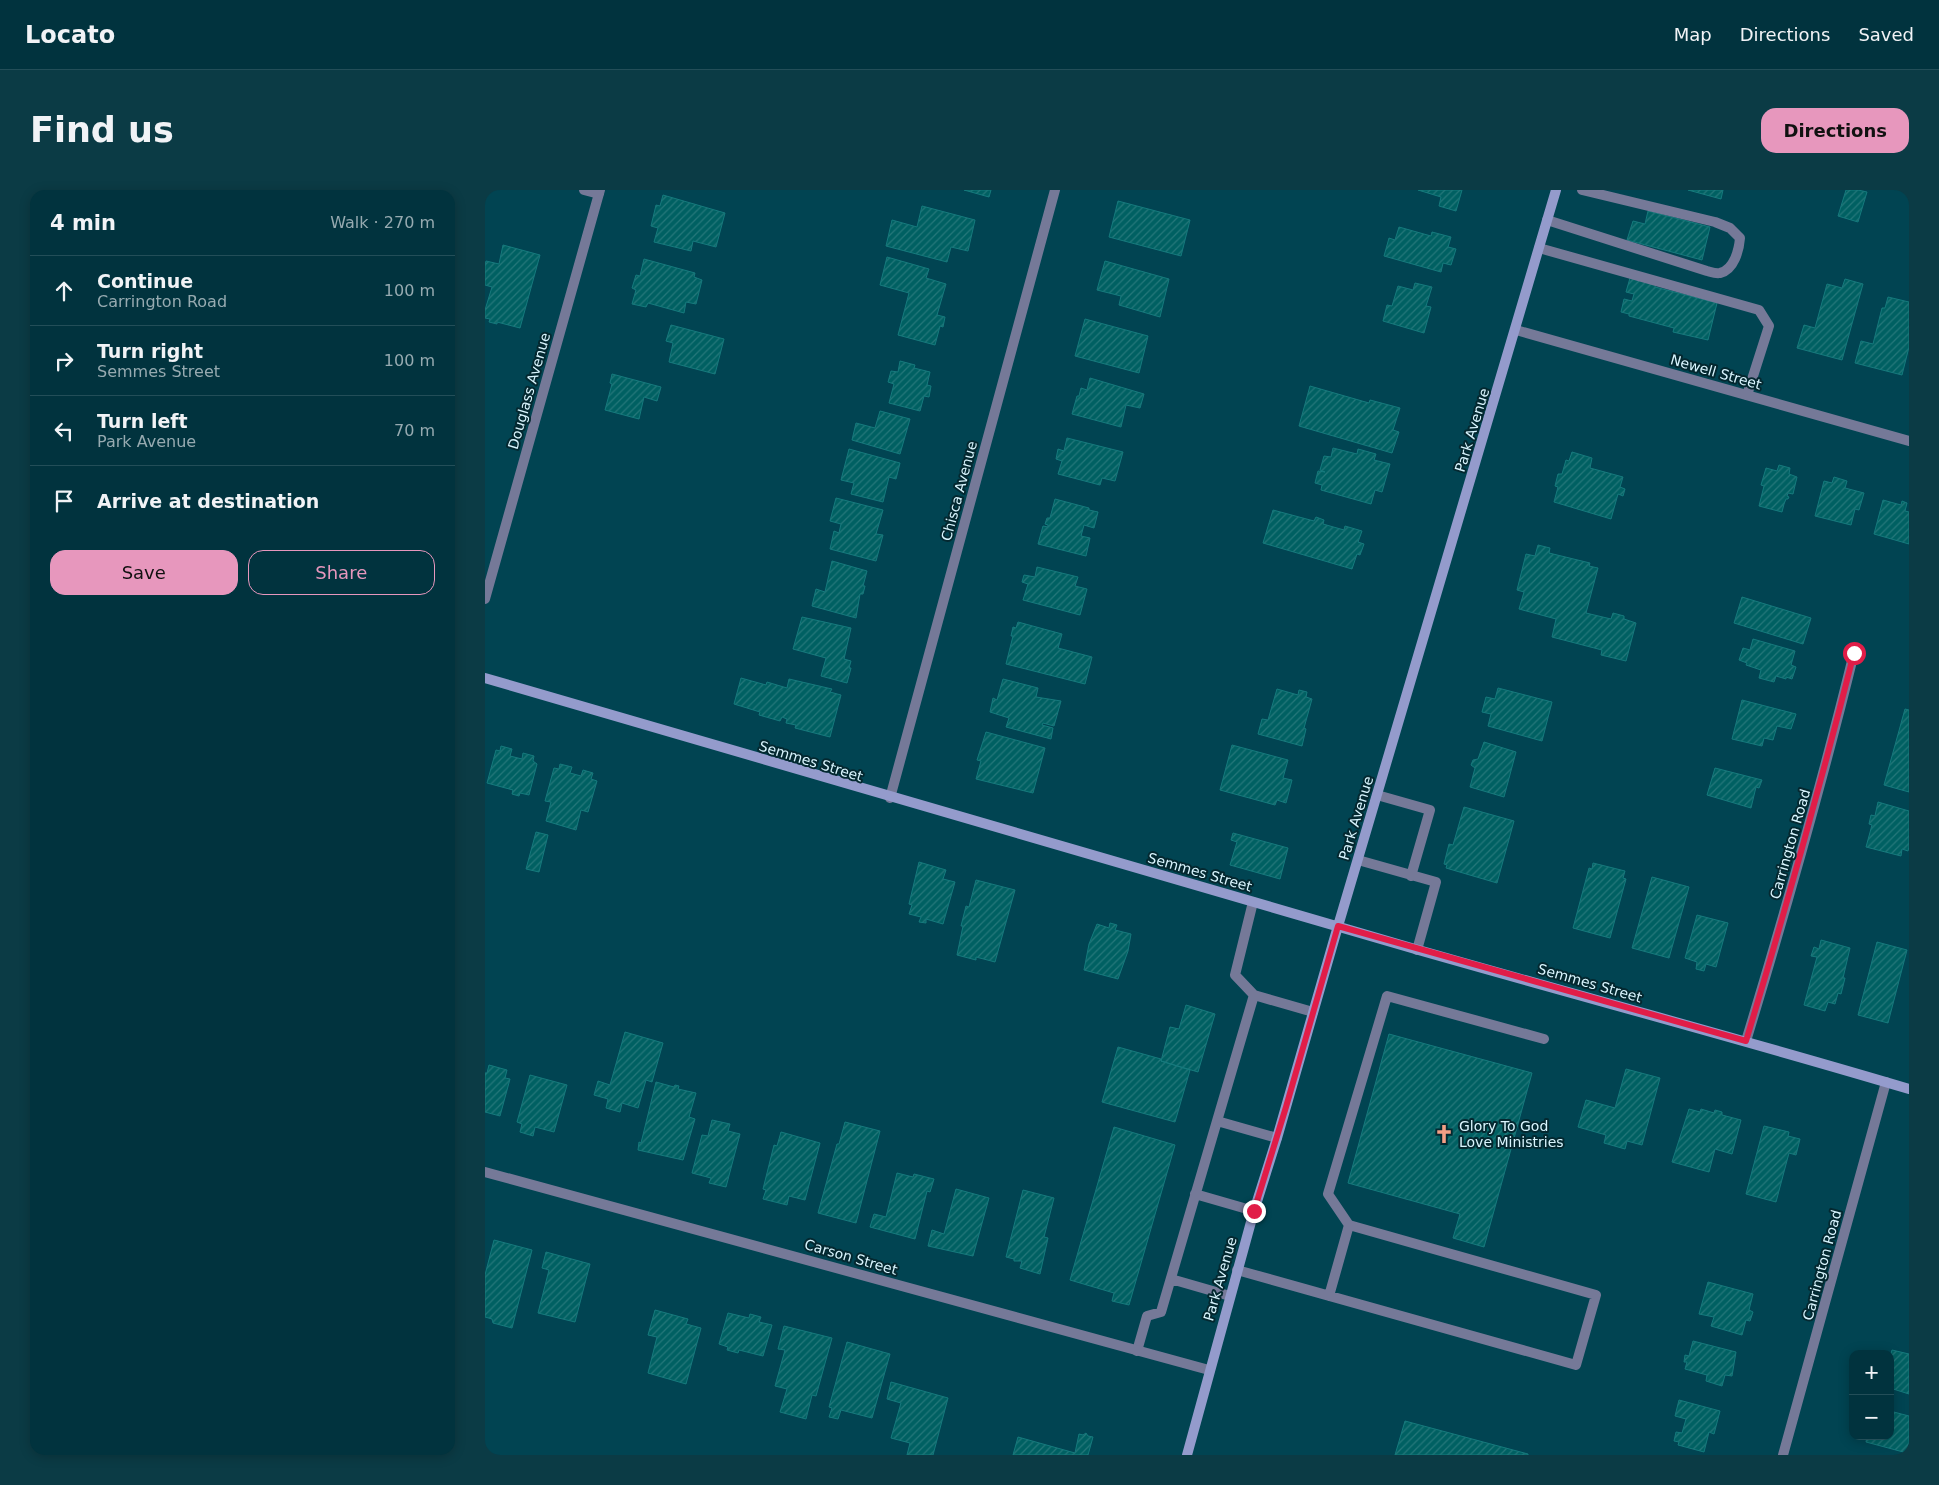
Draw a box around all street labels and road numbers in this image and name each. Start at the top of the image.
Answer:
street label: Douglass Avenue [505,331,553,451]
street label: Newell Street [1669,351,1764,393]
street label: Park Avenue [1452,386,1492,474]
street label: Chisca Avenue [938,439,980,543]
street label: Semmes Street [757,738,865,785]
street label: Park Avenue [1336,774,1376,862]
street label: Carrington Road [1767,787,1813,901]
street label: Semmes Street [1146,849,1254,895]
street label: Semmes Street [1536,960,1644,1006]
street label: Carrington Road [1800,1208,1844,1322]
street label: Park Avenue [1200,1235,1240,1323]
street label: Carson Street [803,1236,900,1278]

